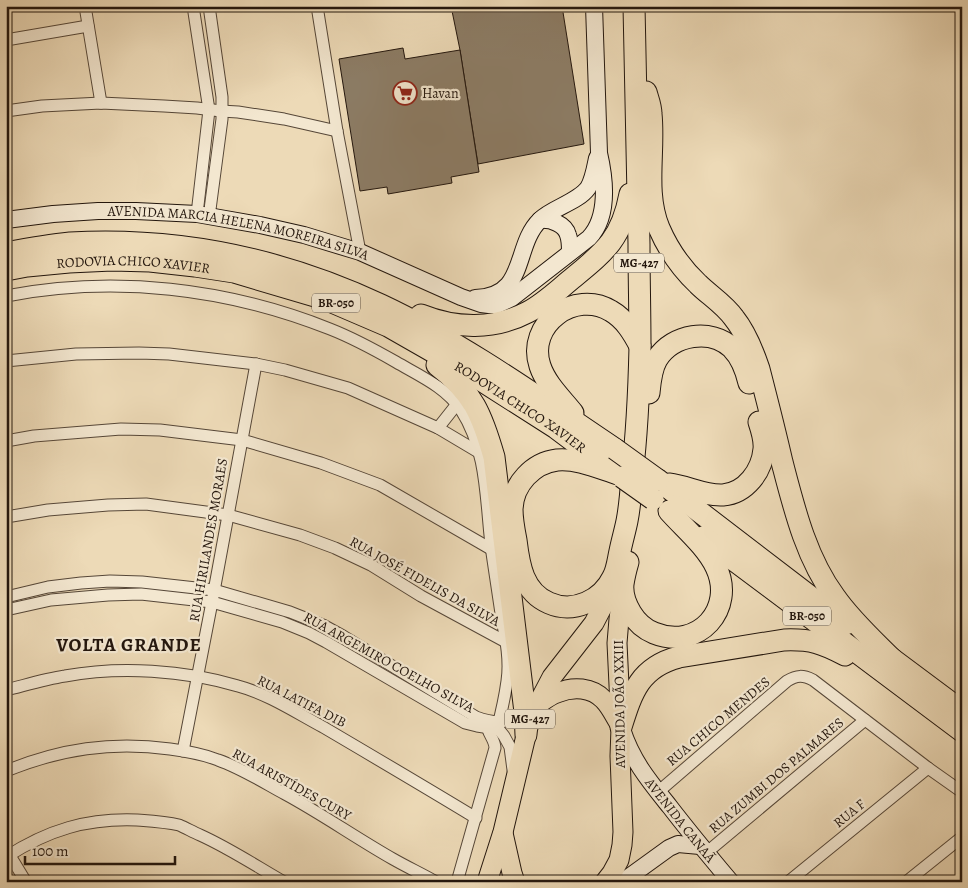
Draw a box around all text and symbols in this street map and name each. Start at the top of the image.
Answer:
supermarket icon: Havan [392,80,418,106]
place label: Havan [422,84,459,103]
street label: AVENIDA MARCIA HELENA MOREIRA SILVA [106,202,373,265]
street label: RODOVIA CHICO XAVIER [56,251,212,278]
road number: MG-427 [614,254,664,272]
road number: BR-050 [312,294,360,312]
street label: RODOVIA CHICO XAVIER [451,357,590,458]
street label: RUA HIRILANDES MORAES [185,457,232,623]
street label: RUA JOSÉ FIDELIS DA SILVA [346,532,504,631]
road number: BR-050 [783,606,831,626]
street label: RUA ARGEMIRO COELHO SILVA [300,608,478,718]
district label: VOLTA GRANDE [55,632,202,658]
street label: AVENIDA JOÃO XXIII [609,640,630,769]
street label: RUA LATIFA DIB [254,671,350,732]
street label: RUA CHICO MENDES [663,672,774,770]
road number: MG-427 [505,710,555,729]
street label: RUA ZUMBI DOS PALMARES [705,713,848,838]
street label: RUA ARISTÍDES CURY [229,744,355,825]
street label: AVENIDA CANAÃ [640,773,720,867]
street label: RUA F [829,795,869,832]
scale bar [25,833,175,865]
text: 100 m [32,841,69,861]

